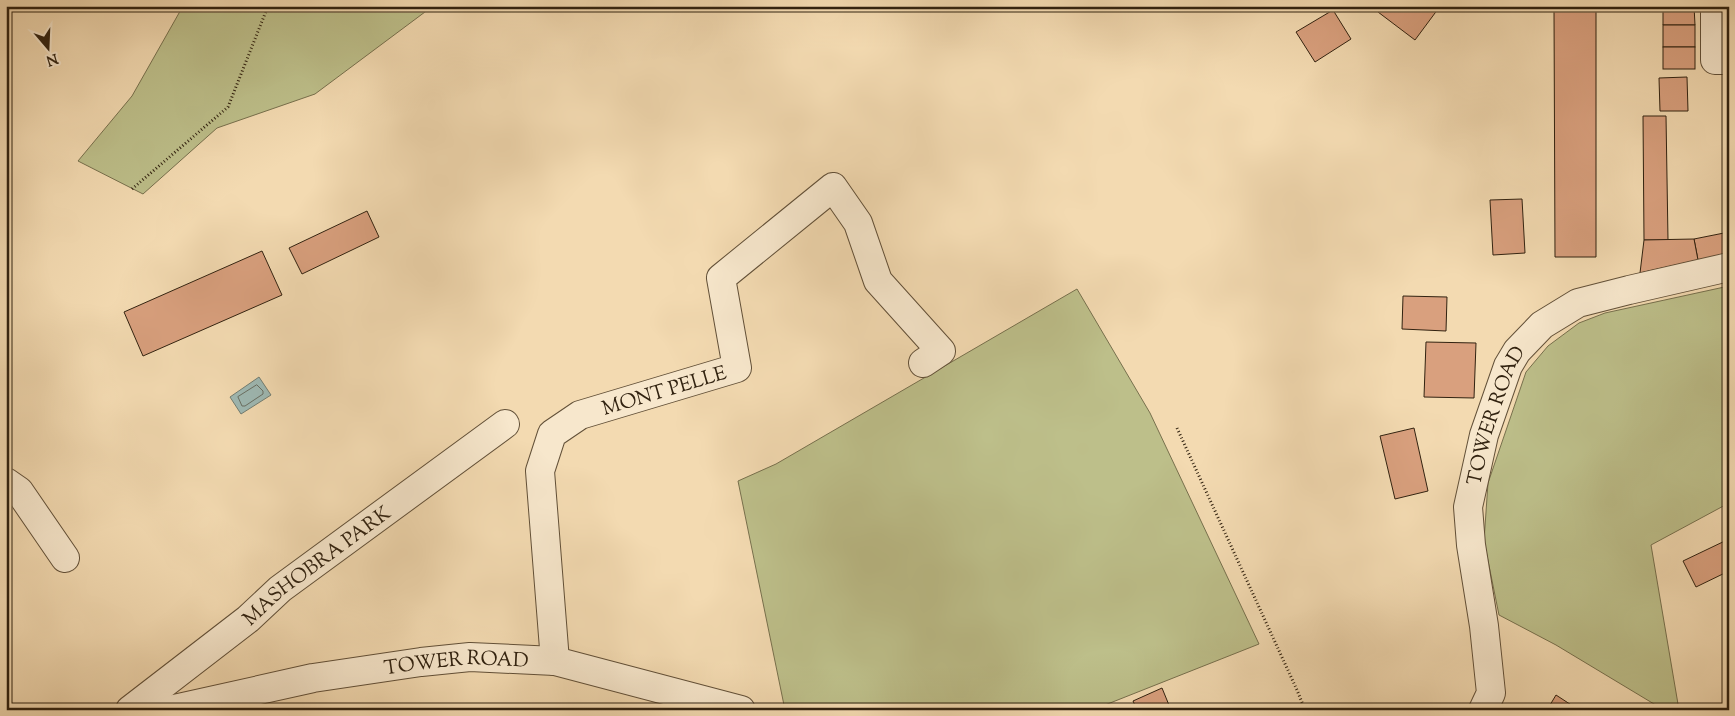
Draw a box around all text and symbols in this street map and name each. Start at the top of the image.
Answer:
north arrow [22,22,72,72]
text: N [43,47,60,70]
street label: TOWER ROAD [1461,341,1534,488]
street label: MONT PELLE [599,360,731,425]
street label: MASHOBRA PARK [237,500,398,634]
street label: TOWER ROAD [382,645,529,684]

